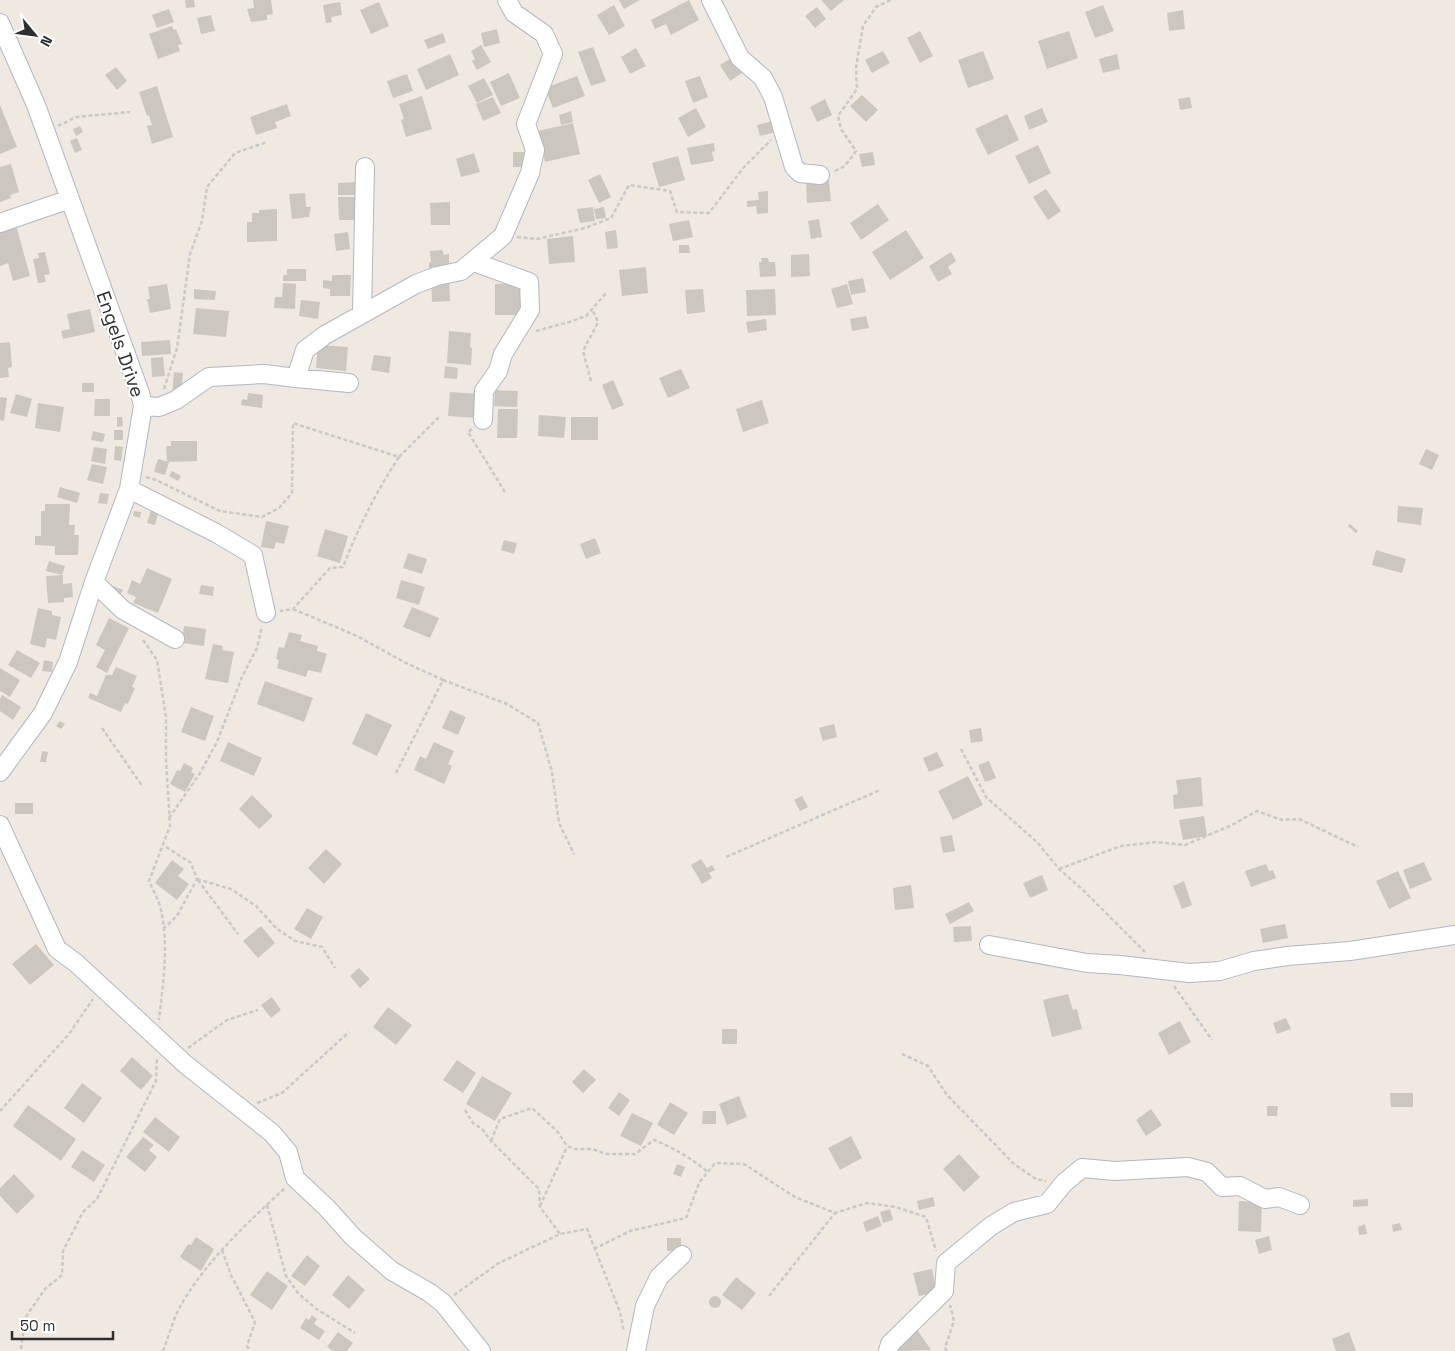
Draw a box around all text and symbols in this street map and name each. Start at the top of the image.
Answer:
north arrow [10,10,60,60]
text: N [36,33,57,50]
street label: Engels Drive [91,288,150,401]
scale bar [12,1308,114,1340]
text: 50 m [20,1316,55,1335]

